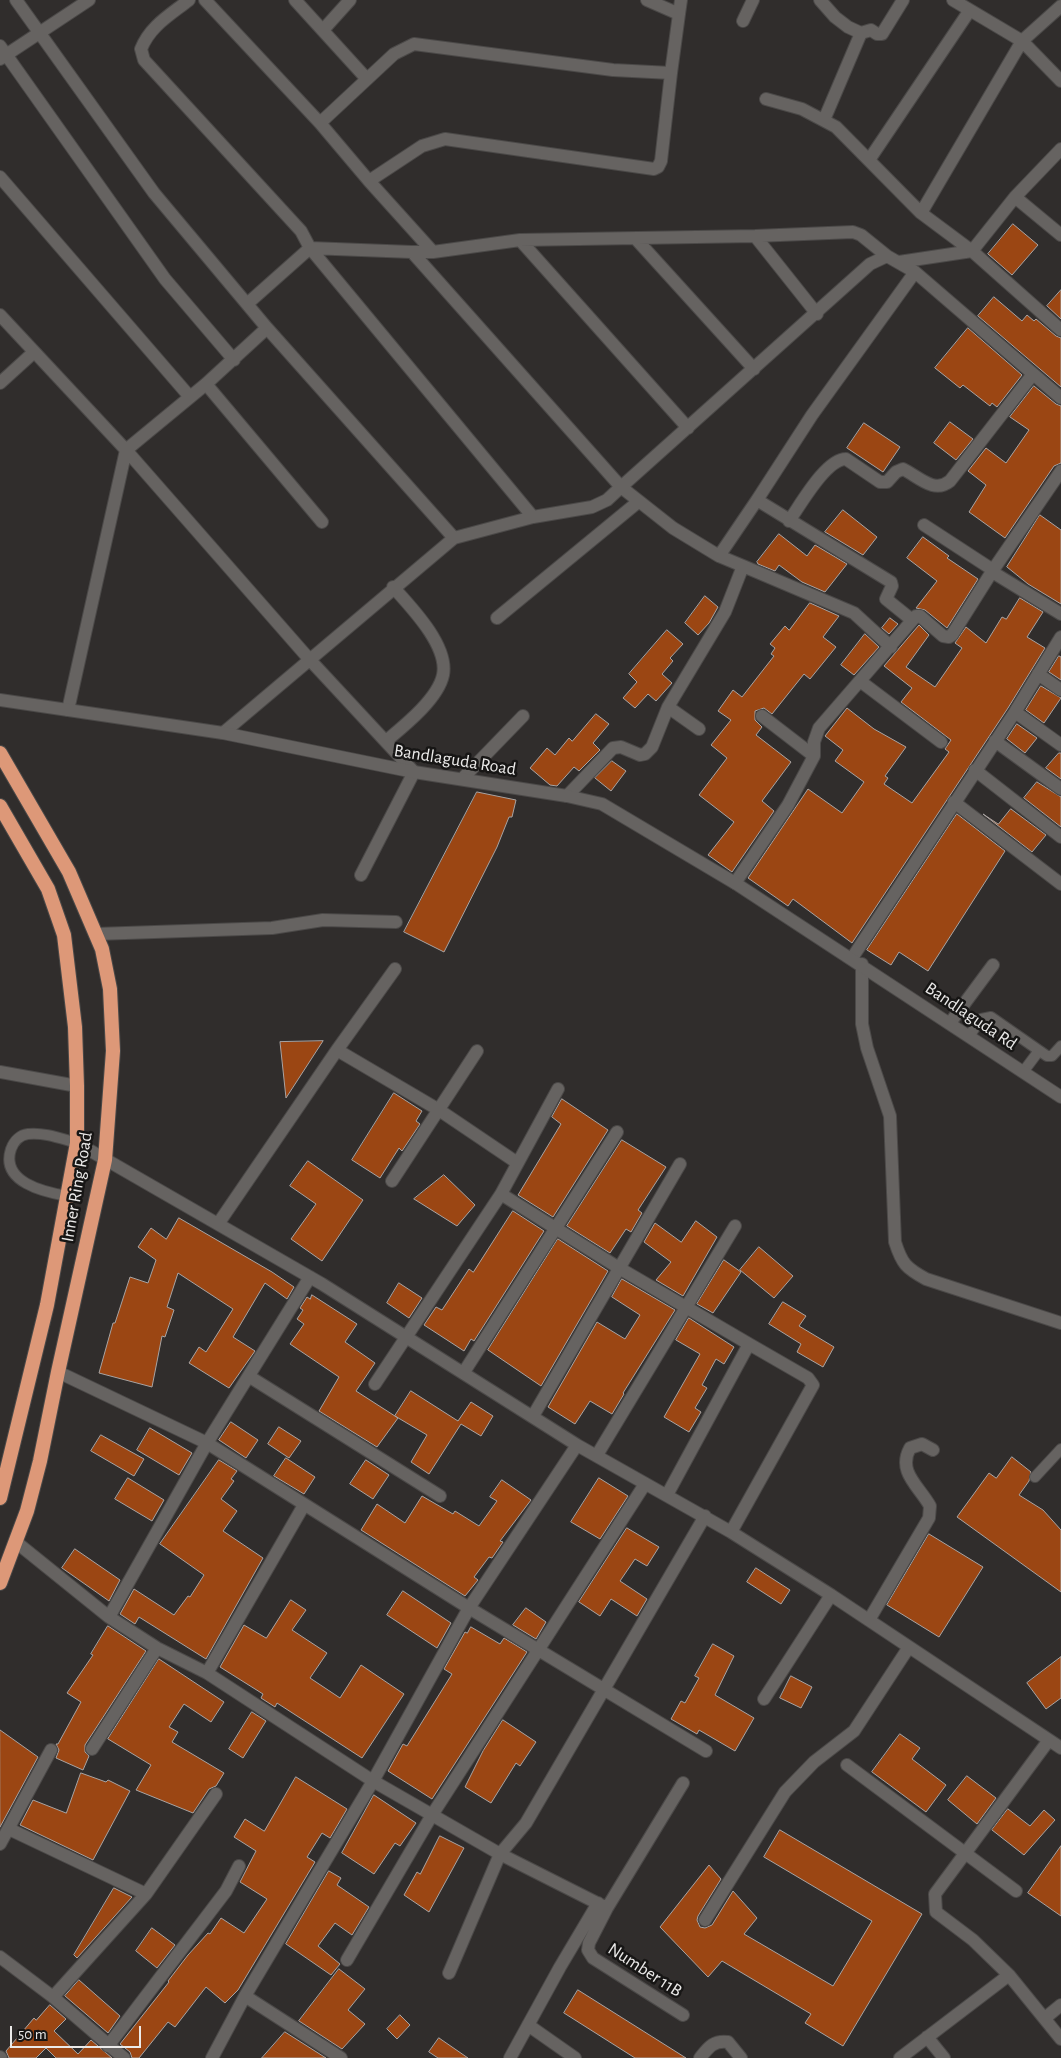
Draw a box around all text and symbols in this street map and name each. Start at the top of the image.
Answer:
street label: Bandlaguda Road [392,740,518,780]
street label: Bandlaguda Rd [921,977,1021,1055]
street label: Inner Ring Road [57,1130,97,1244]
street label: Number 11B [604,1938,686,2002]
scale bar [12,2016,144,2048]
text: 50 m [18,2027,47,2042]

